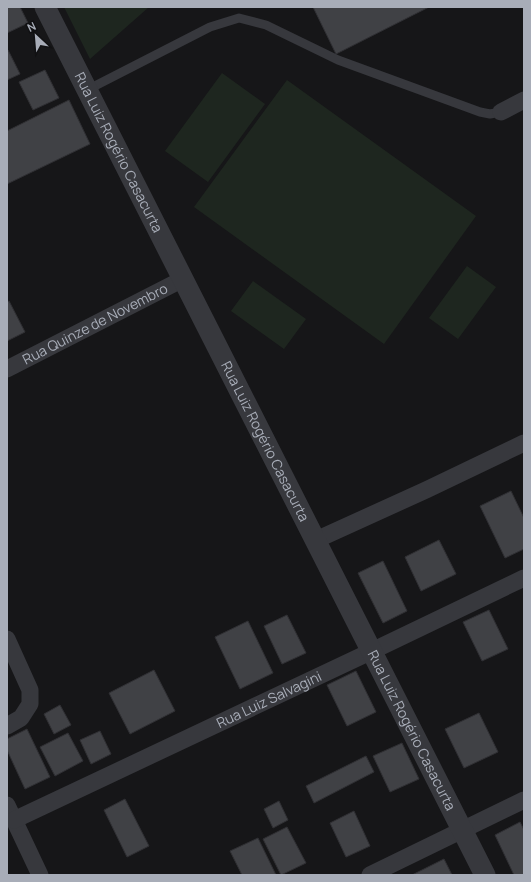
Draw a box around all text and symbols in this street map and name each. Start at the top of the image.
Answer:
north arrow [16,16,56,56]
text: N [25,18,38,35]
street label: Rua Luiz Rogério Casacurta [71,69,168,236]
street label: Rua Quinze de Novembro [19,278,171,369]
street label: Rua Luiz Rogério Casacurta [217,358,314,525]
street label: Rua Luiz Rogério Casacurta [364,647,461,813]
street label: Rua Luiz Salvagini [213,666,324,732]

